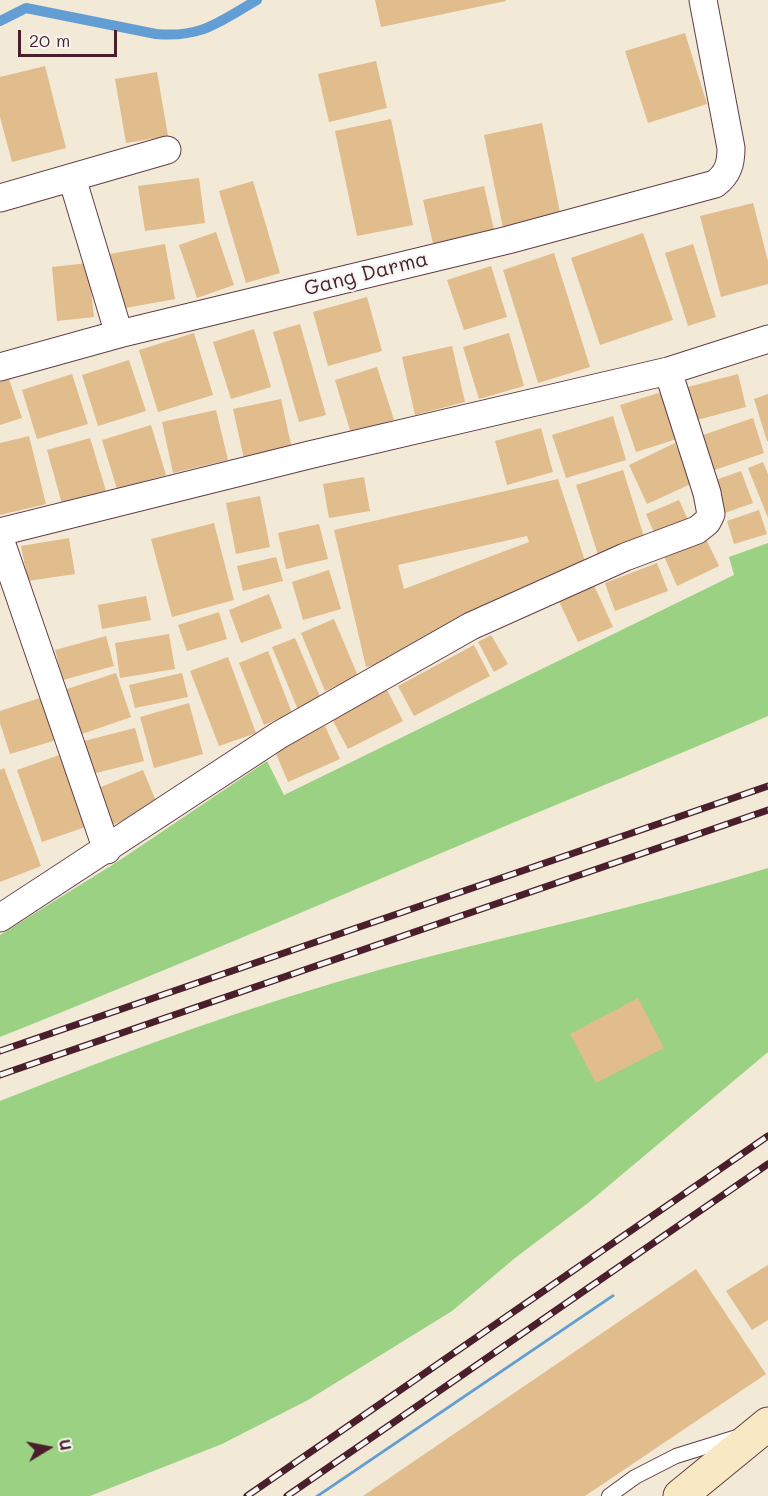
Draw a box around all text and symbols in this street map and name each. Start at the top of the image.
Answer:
scale bar [21,18,120,56]
text: 20 m [29,28,70,52]
street label: Gang Darma [301,246,431,302]
north arrow [18,1418,78,1478]
text: U [55,1437,78,1452]

